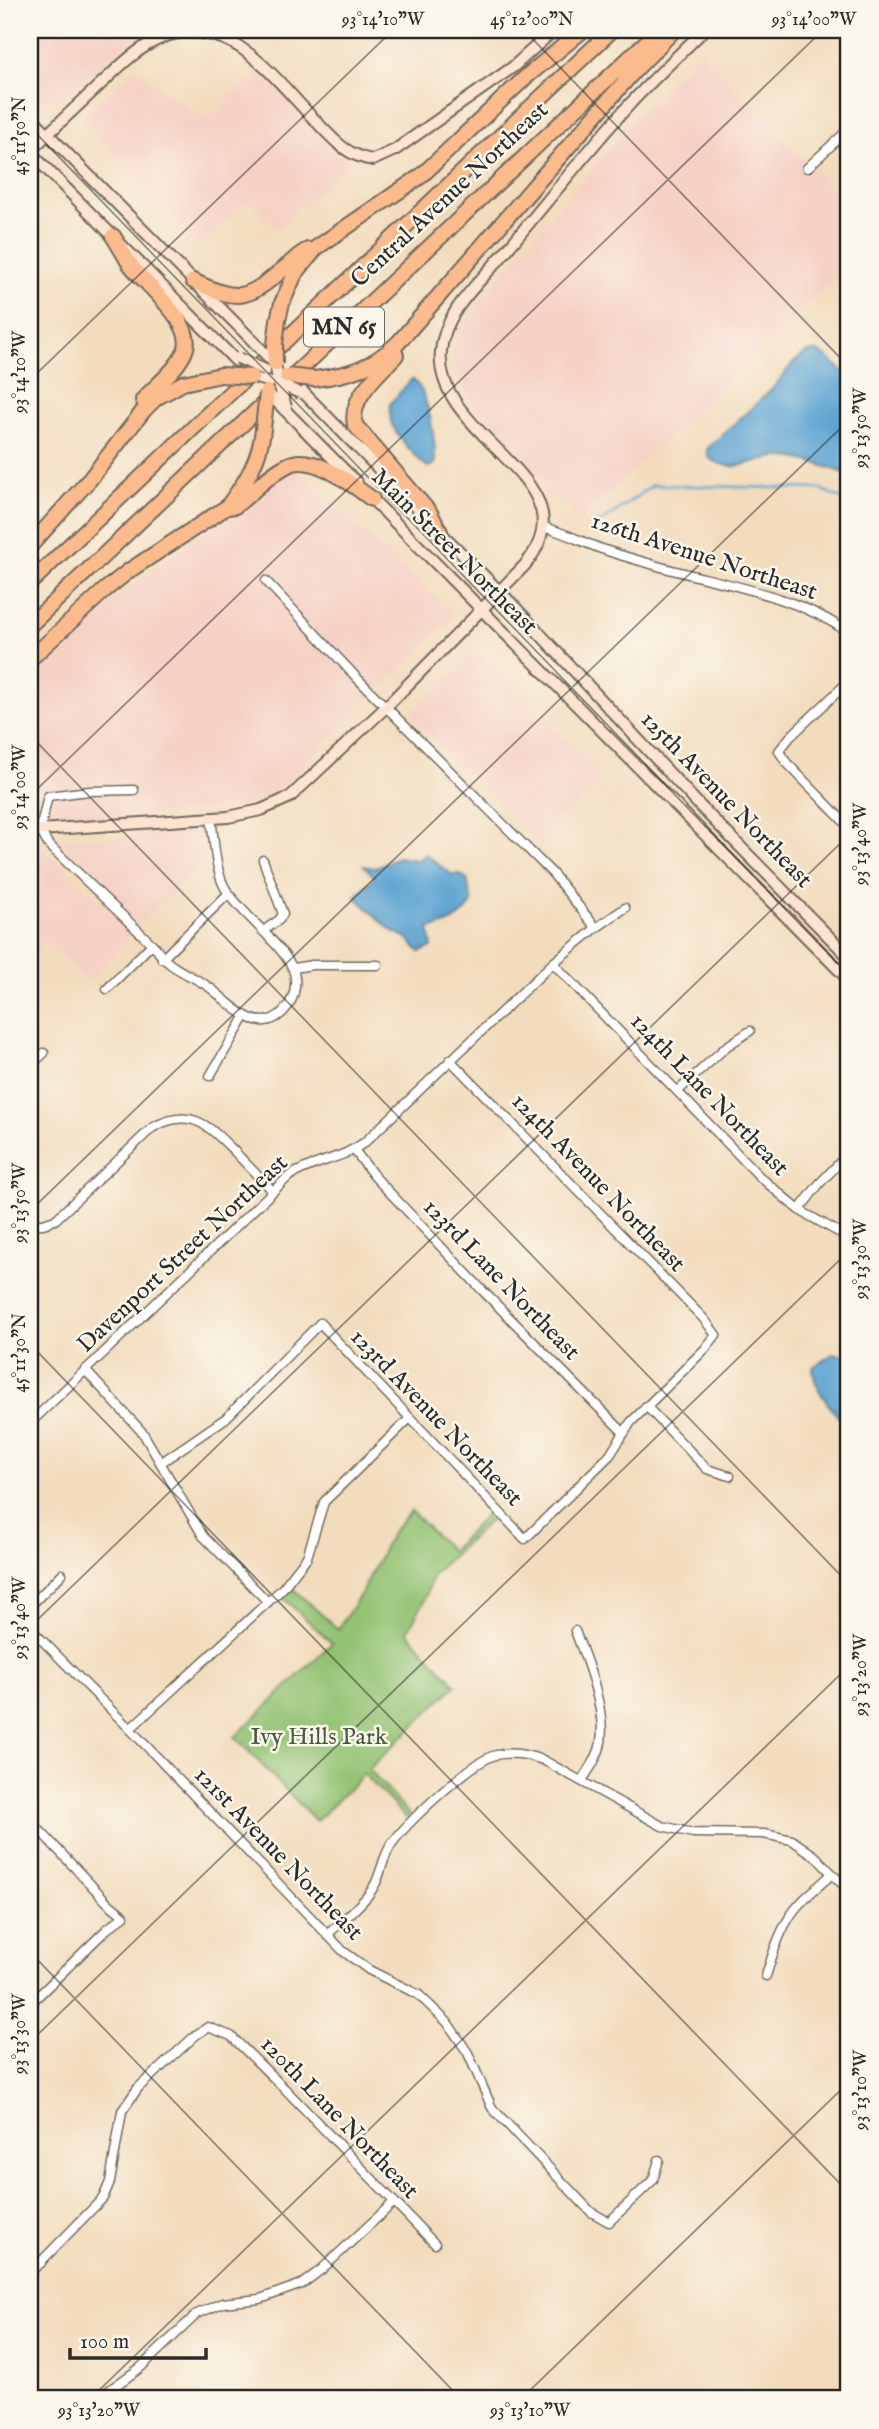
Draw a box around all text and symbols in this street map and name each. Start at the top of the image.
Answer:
text: 93°14'10"W [341,9,425,32]
text: 45°12'00"N [490,9,574,32]
text: 93°14'00"W [771,9,857,32]
street label: Central Avenue Northeast [345,95,555,295]
text: 45°11'50"N [9,96,32,176]
road number: MN 65 [304,308,384,346]
text: 93°14'10"W [9,330,32,414]
text: 93°13'50"W [850,387,873,469]
street label: Main Street Northeast [364,462,544,642]
street label: 126th Avenue Northeast [587,506,821,608]
street label: 125th Avenue Northeast [633,705,819,895]
text: 93°14'00"W [9,744,32,830]
text: 93°13'40"W [850,802,873,886]
street label: 124th Lane Northeast [623,1007,795,1183]
street label: 124th Avenue Northeast [504,1087,692,1279]
street label: Davenport Street Northeast [71,1148,295,1360]
text: 93°13'50"W [9,1162,32,1244]
street label: 123rd Lane Northeast [416,1193,586,1367]
text: 93°13'30"W [850,1218,873,1300]
text: 45°11'30"N [9,1313,32,1393]
street label: 123rd Avenue Northeast [343,1323,529,1513]
text: 93°13'40"W [9,1576,32,1660]
text: 93°13'20"W [850,1633,873,1717]
park label: Ivy Hills Park [251,1722,388,1753]
street label: 121st Avenue Northeast [187,1760,369,1948]
text: 93°13'30"W [9,1993,32,2075]
street label: 120th Lane Northeast [253,2030,425,2206]
text: 93°13'10"W [850,2049,873,2131]
scale bar [70,2317,206,2361]
text: 100 m [80,2329,129,2356]
text: 93°13'20"W [57,2400,141,2423]
text: 93°13'10"W [489,2400,571,2423]

